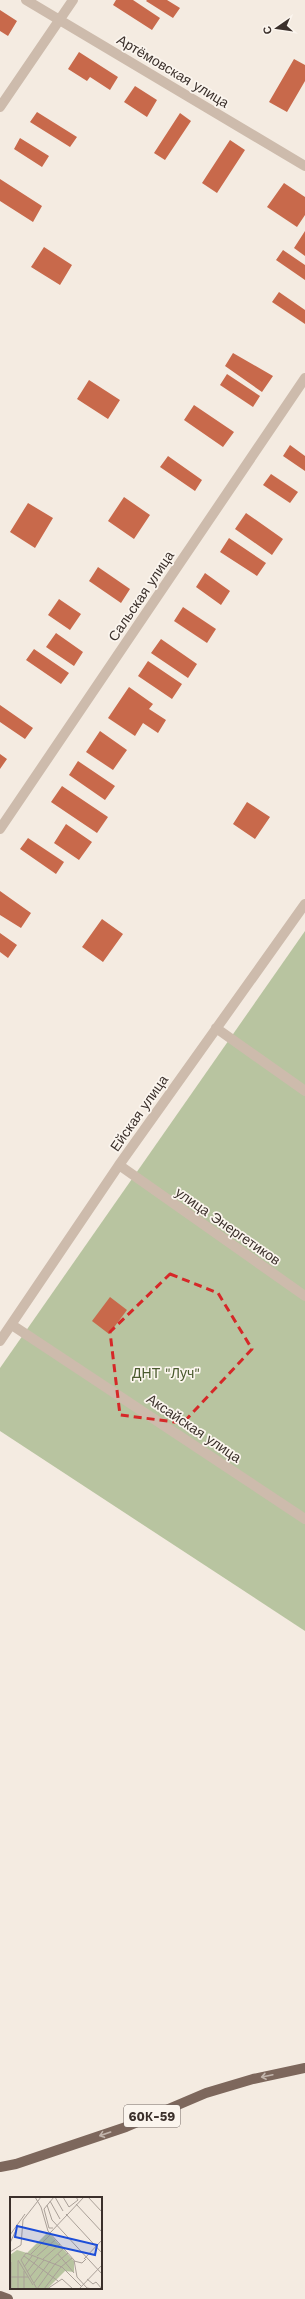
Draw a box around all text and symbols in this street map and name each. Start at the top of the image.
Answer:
north arrow [257,8,297,48]
text: С [261,25,275,35]
street label: Артёмовская улица [114,31,232,111]
street label: Сальская улица [105,548,177,644]
street label: Ейская улица [107,1072,171,1154]
street label: улица Энергетиков [172,1184,284,1268]
park label: ДНТ "Луч" [132,1365,200,1381]
street label: Аксайская улица [144,1391,244,1466]
one-way arrow [261,2073,274,2081]
road number: 60К-59 [124,2105,180,2127]
one-way arrow [99,2131,112,2138]
inset map [10,2197,102,2289]

